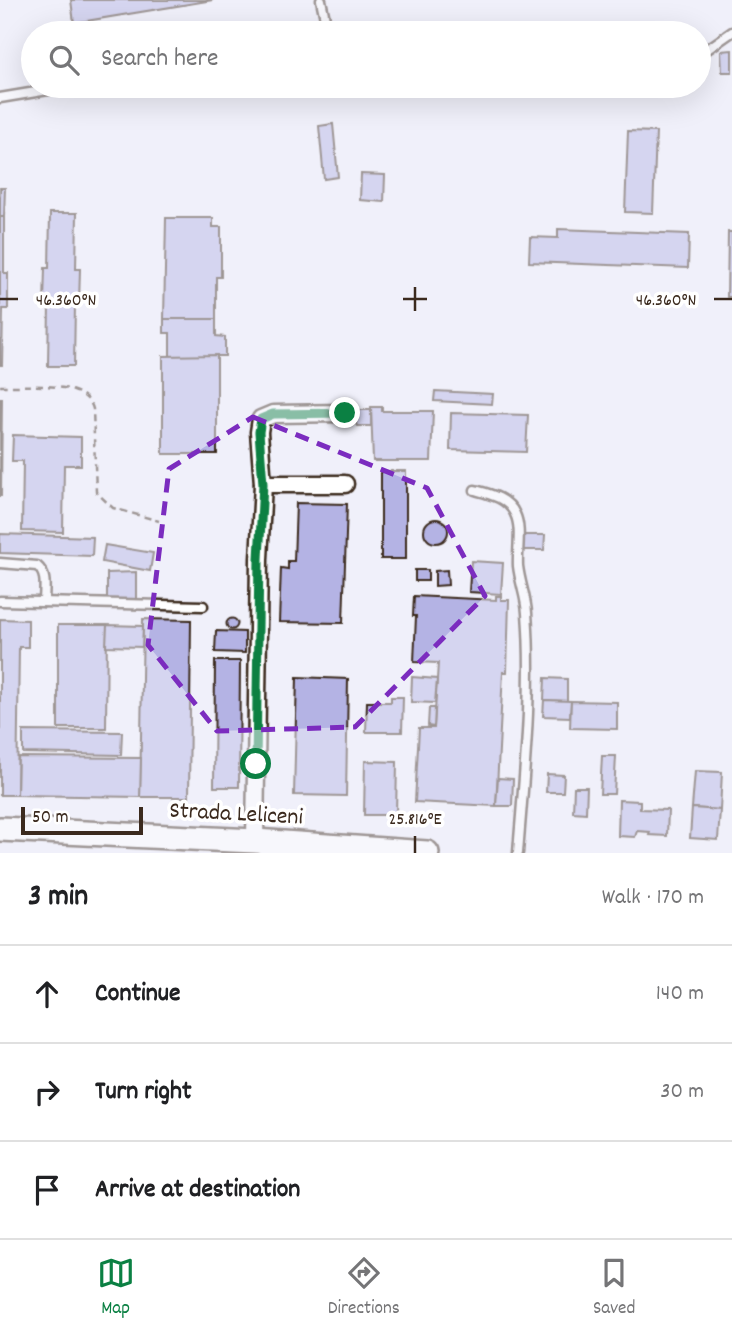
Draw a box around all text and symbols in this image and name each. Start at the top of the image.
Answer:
search box [21,21,711,98]
icon: search [45,41,83,79]
text: Search here [101,41,219,78]
text: 46.360°N [36,289,96,314]
text: 46.360°N [636,289,696,314]
route end [329,397,360,428]
route start [240,748,271,779]
street label: Strada Leliceni [168,795,304,835]
scale bar [21,804,144,836]
text: 50 m [32,805,69,832]
text: 25.816°E [388,808,442,833]
text: 3 min [28,877,88,920]
text: Walk · 170 m [602,882,704,915]
icon: ahead [28,975,66,1013]
text: Continue [95,976,180,1013]
text: 140 m [656,978,704,1011]
icon: right [28,1073,66,1111]
text: Turn right [95,1074,192,1111]
text: 30 m [660,1076,704,1109]
icon: arrive [28,1171,66,1209]
text: Arrive at destination [95,1172,300,1209]
tab: Map [97,1254,135,1323]
tab: Directions [328,1254,400,1323]
tab: Saved [593,1254,635,1323]

